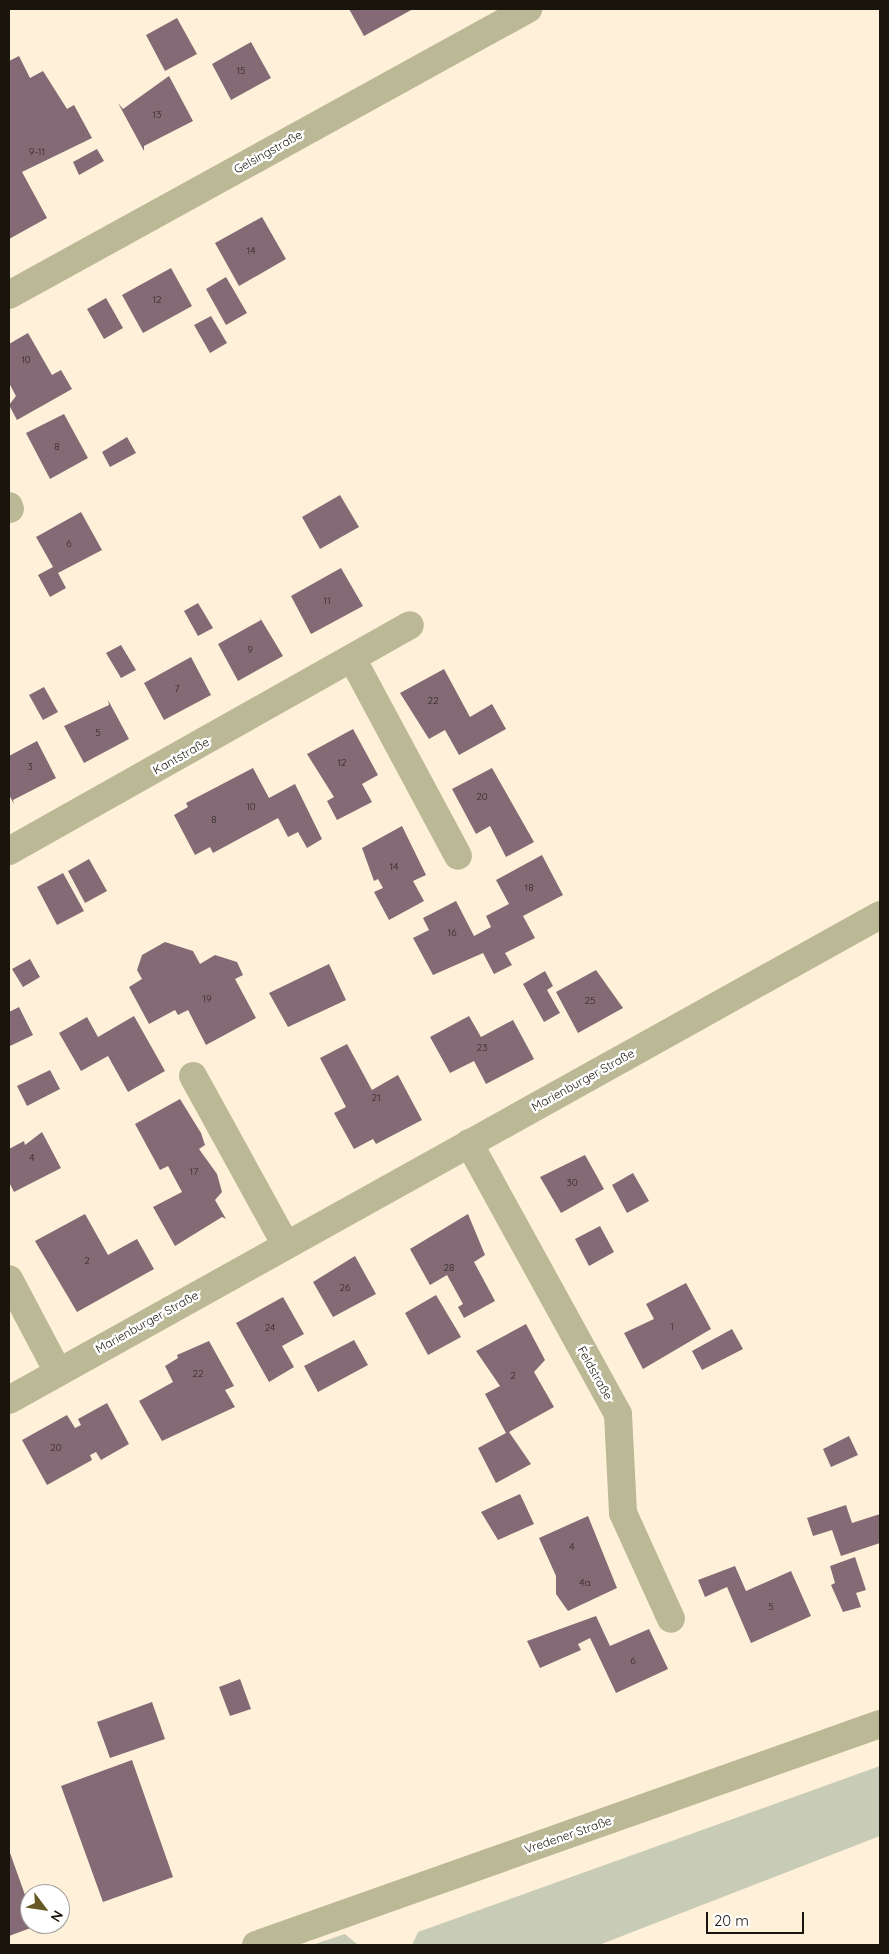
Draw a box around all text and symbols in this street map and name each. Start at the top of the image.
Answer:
house number: 15 [236,65,246,77]
house number: 13 [153,109,161,121]
street label: Gelsingstraße [231,127,305,177]
house number: 9-11 [29,146,45,158]
house number: 14 [247,245,255,257]
house number: 12 [152,294,162,306]
house number: 10 [21,354,31,366]
house number: 8 [54,441,60,453]
house number: 6 [66,538,72,550]
house number: 11 [323,595,331,607]
house number: 9 [247,644,253,656]
house number: 7 [174,683,180,695]
house number: 22 [427,695,439,707]
house number: 5 [95,727,101,739]
street label: Kantstraße [150,735,212,777]
house number: 12 [337,757,347,769]
house number: 3 [27,761,33,773]
house number: 20 [476,791,488,803]
house number: 10 [246,801,256,813]
house number: 8 [211,814,217,826]
house number: 14 [390,861,398,873]
house number: 18 [524,882,534,894]
house number: 16 [447,927,457,939]
house number: 19 [202,993,212,1005]
house number: 25 [585,995,595,1007]
house number: 23 [477,1042,487,1054]
street label: Marienburger Straße [529,1046,637,1114]
house number: 21 [371,1092,381,1104]
house number: 4 [29,1152,35,1164]
house number: 17 [190,1166,198,1178]
house number: 30 [566,1177,578,1189]
house number: 2 [84,1255,90,1267]
house number: 28 [444,1262,454,1274]
house number: 26 [340,1282,350,1294]
street label: Marienburger Straße [93,1288,201,1356]
house number: 1 [670,1321,674,1333]
house number: 24 [265,1322,275,1334]
street label: Feldstraße [574,1344,616,1402]
house number: 22 [192,1368,204,1380]
house number: 2 [510,1370,516,1382]
house number: 20 [50,1442,62,1454]
house number: 4 [569,1541,575,1553]
house number: 4a [579,1577,591,1589]
house number: 5 [768,1601,774,1613]
house number: 6 [630,1655,636,1667]
street label: Vredener Straße [523,1813,613,1857]
north arrow [20,1884,70,1934]
scale bar [709,1902,806,1934]
text: N [47,1907,67,1925]
text: 20 m [714,1911,749,1930]

